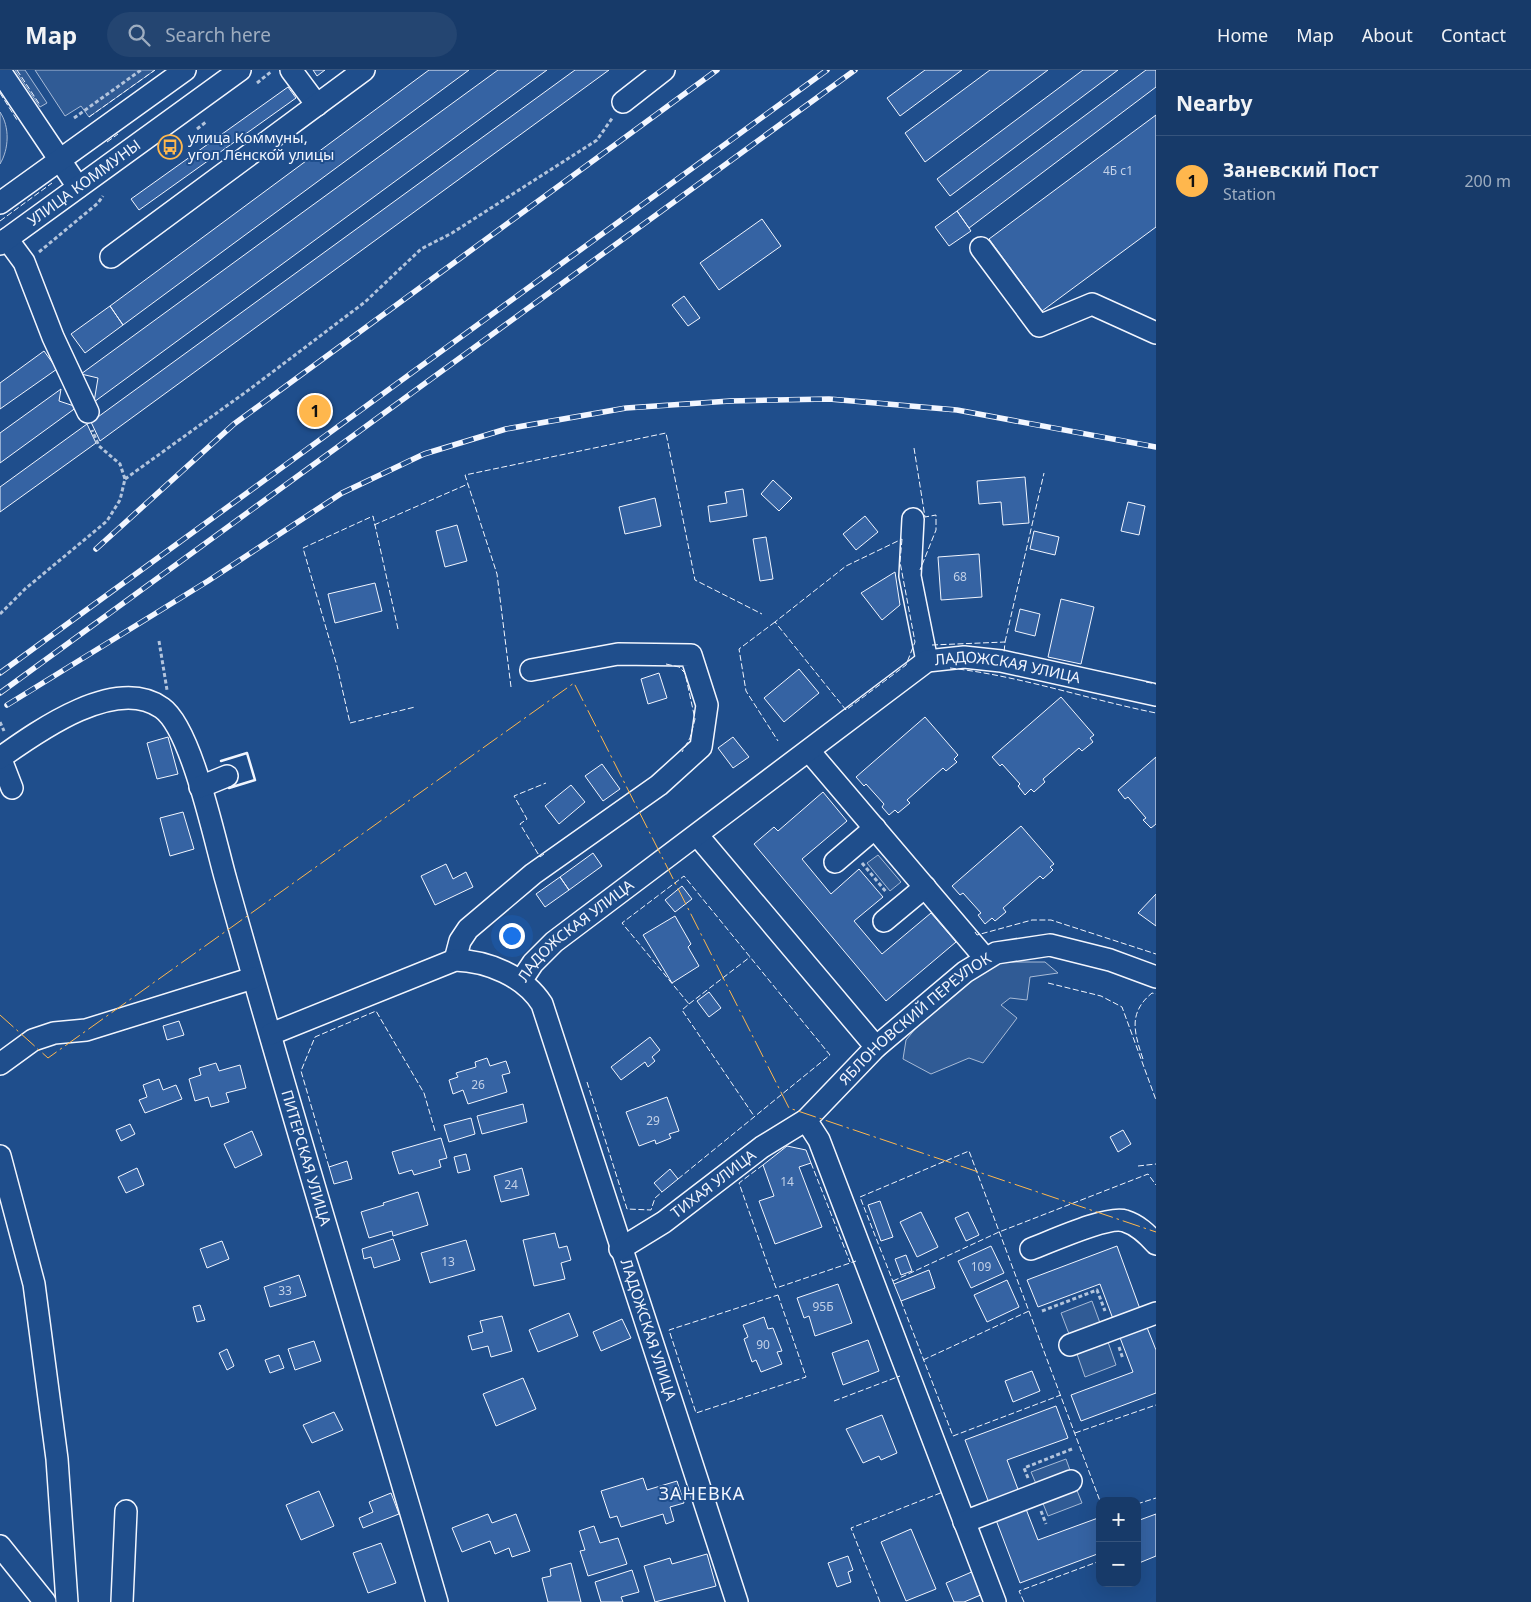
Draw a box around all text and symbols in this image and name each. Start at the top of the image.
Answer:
search box [107,12,457,57]
text: Map [25,18,77,51]
icon: search [125,21,153,49]
text: Search here [165,22,271,48]
text: Home [1217,23,1268,47]
text: Map [1296,23,1334,47]
text: About [1362,23,1413,47]
text: Contact [1441,23,1506,47]
text: Nearby [1176,89,1252,117]
place label: улица Коммуны, угол Ленской улицы [188,127,334,164]
street label: УЛИЦА КОММУНЫ [23,134,144,230]
bus stop icon: улица Коммуны, угол Ленской улицы [157,134,183,160]
text: Заневский Пост [1223,157,1379,183]
house number: 4Б с1 [1103,162,1133,179]
text: 1 [1187,170,1197,192]
text: 200 m [1464,170,1511,192]
text: Station [1223,183,1276,205]
pin: 1 [299,392,331,430]
house number: 68 [953,568,967,585]
street label: ЛАДОЖСКАЯ УЛИЦА [934,646,1083,687]
street label: ЛАДОЖСКАЯ УЛИЦА [512,874,638,985]
your location [499,923,525,949]
street label: ЯБЛОНОВСКИЙ ПЕРЕУЛОК [834,947,995,1089]
house number: 26 [471,1076,485,1093]
street label: ПИТЕРСКАЯ УЛИЦА [277,1087,336,1228]
house number: 29 [646,1112,660,1129]
street label: ТИХАЯ УЛИЦА [666,1144,760,1222]
house number: 14 [780,1173,794,1190]
house number: 24 [504,1176,518,1193]
house number: 13 [441,1253,455,1270]
street label: ЛАДОЖСКАЯ УЛИЦА [617,1256,682,1403]
house number: 109 [971,1258,991,1275]
house number: 33 [278,1282,292,1299]
house number: 95Б [812,1298,834,1315]
house number: 90 [756,1336,770,1353]
district label: ЗАНЕВКА [659,1481,745,1505]
map controls [1096,1497,1141,1587]
button: + [1096,1497,1141,1542]
button: − [1096,1542,1141,1587]

